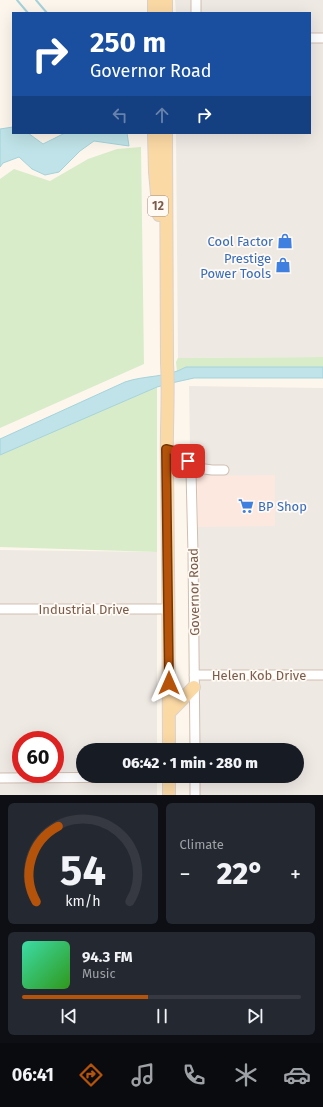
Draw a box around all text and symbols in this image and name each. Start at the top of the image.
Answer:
text: 250 m [90,26,166,59]
icon: right [24,28,76,80]
text: Governor Road [90,60,212,82]
icon: left [109,104,131,126]
icon: ahead [151,104,173,126]
icon: right [193,104,215,126]
road number: 12 [148,196,168,216]
shop icon: Cool Factor [276,232,294,250]
place label: Cool Factor [208,234,273,249]
place label: Prestige Power Tools [200,251,271,281]
shop icon: Prestige Power Tools [274,256,292,274]
pin [171,444,205,478]
icon: arrive [177,450,199,472]
supermarket icon: BP Shop [237,497,255,515]
place label: BP Shop [258,499,307,514]
street label: Governor Road [186,548,202,636]
street label: Industrial Drive [39,602,129,617]
position arrow [148,662,190,704]
street label: Helen Kob Drive [212,668,306,683]
speed limit sign: 60 [12,731,64,783]
text: 06:42 · 1 min · 280 m [122,754,258,772]
text: Climate [180,837,224,852]
text: 54 [60,845,106,895]
text: 22° [217,856,264,892]
text: − [180,861,191,888]
text: + [290,861,301,888]
text: km/h [65,892,100,909]
text: 94.3 FM [82,948,133,966]
text: Music [82,966,116,981]
icon: previous [58,1005,80,1027]
icon: pause [151,1005,173,1027]
icon: next [244,1005,266,1027]
icon: directions [77,1061,105,1089]
icon: music [129,1061,157,1089]
icon: phone [180,1061,208,1089]
icon: climate [232,1061,260,1089]
icon: car [283,1061,311,1089]
text: 06:41 [12,1064,54,1086]

